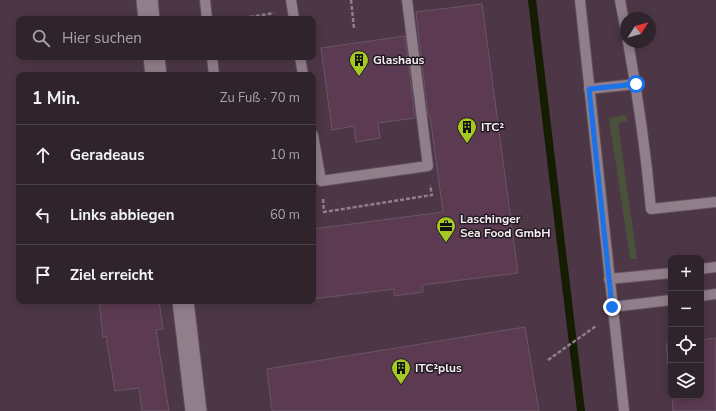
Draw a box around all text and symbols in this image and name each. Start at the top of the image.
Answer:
north arrow [620,12,656,48]
search box [16,16,316,60]
icon: search [30,27,52,49]
text: Hier suchen [62,28,142,48]
building icon: Glashaus [348,49,370,77]
place label: Glashaus [373,52,425,68]
route start [627,75,645,93]
text: 1 Min. [32,87,80,110]
text: Zu Fuß · 70 m [220,89,300,107]
building icon: ITC² [456,116,478,144]
place label: ITC² [481,119,504,135]
icon: ahead [32,144,54,166]
text: Geradeaus [70,145,145,165]
text: 10 m [270,146,300,164]
icon: left [32,204,54,226]
text: Links abbiegen [70,205,174,225]
text: 60 m [270,206,300,224]
place label: Laschinger Sea Food GmbH [460,211,551,241]
office icon: Laschinger Sea Food GmbH [435,215,457,243]
map controls [668,255,704,399]
button: + [668,255,704,291]
icon: arrive [32,264,54,286]
text: Ziel erreicht [70,265,153,285]
button: − [668,291,704,327]
route end [603,298,621,316]
button: locate [668,327,704,363]
building icon: ITC²plus [390,357,412,385]
place label: ITC²plus [415,360,462,376]
button: layers [668,363,704,399]

